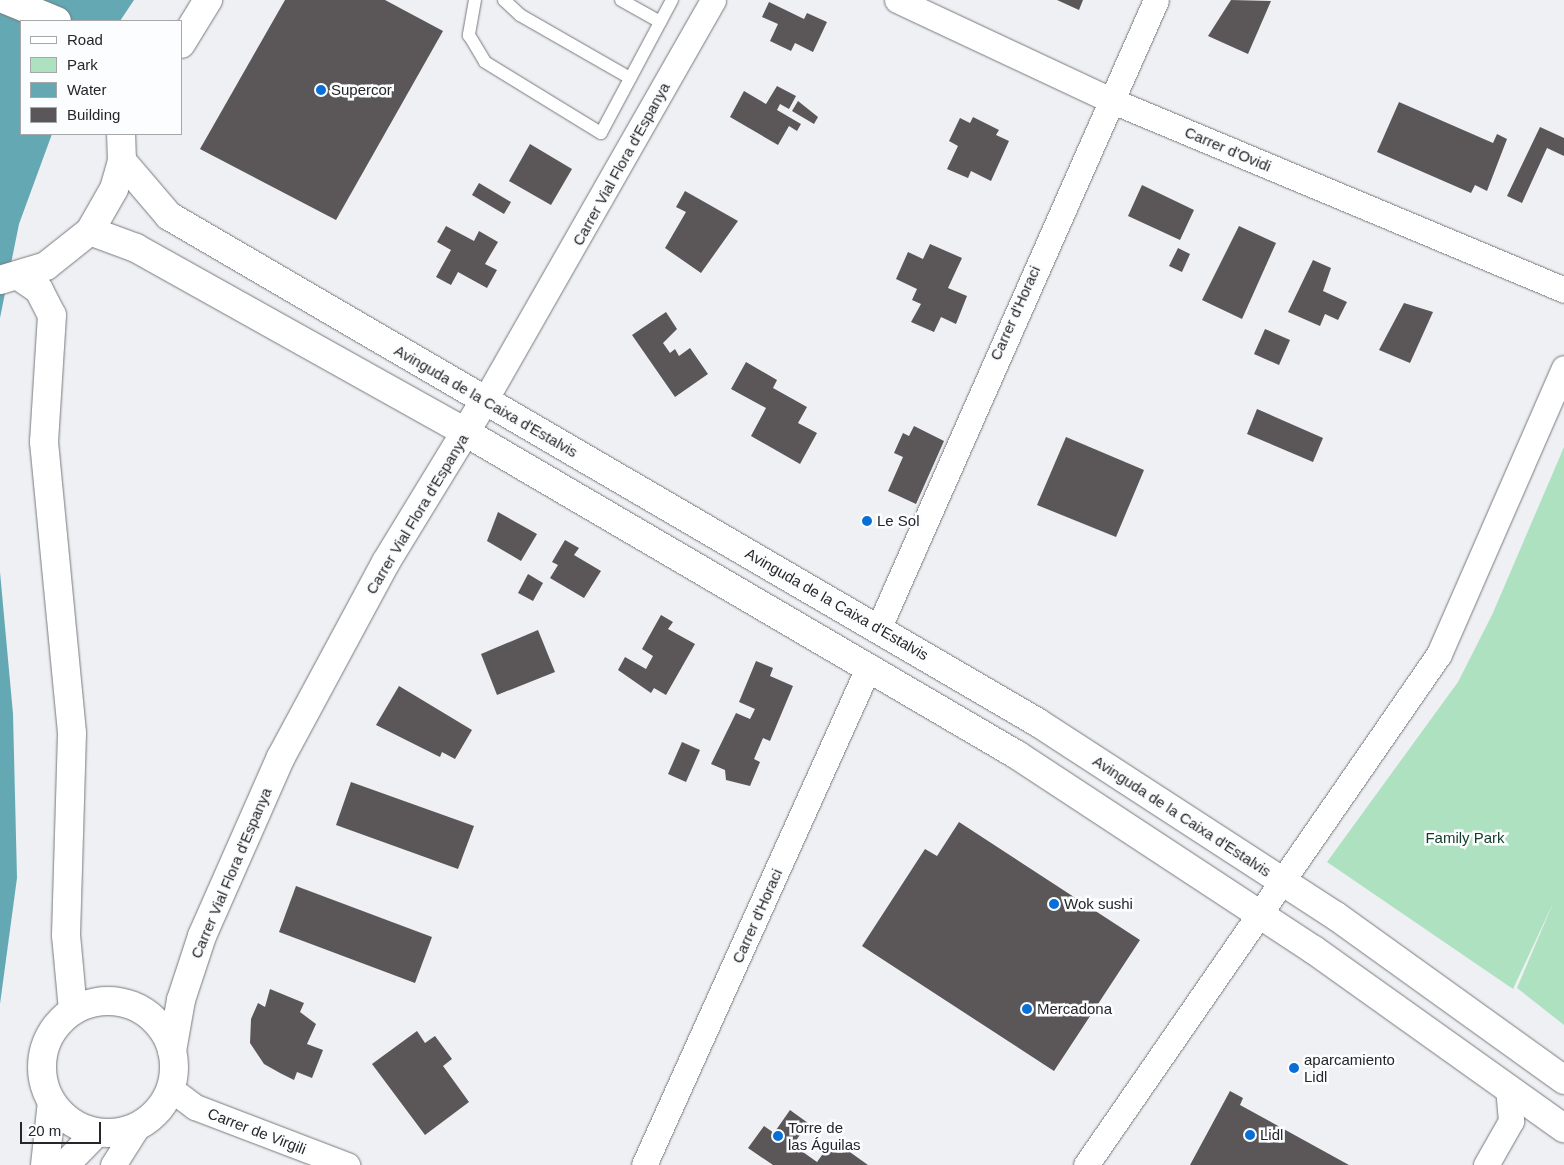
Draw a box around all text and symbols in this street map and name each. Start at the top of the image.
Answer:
legend [20,20,182,135]
text: Road [67,31,103,48]
text: Park [67,56,98,73]
street label: Carrer Vial Flora d'Espanya [569,79,673,249]
text: Water [67,81,106,98]
place label: Supercor [331,81,392,99]
marker: Supercor [315,84,327,96]
text: Building [67,106,120,123]
street label: Carrer d'Ovidi [1182,123,1274,175]
street label: Carrer d'Horaci [986,263,1044,363]
street label: Avinguda de la Caixa d'Estalvis [391,341,581,461]
street label: Carrer Vial Flora d'Espanya [362,431,472,597]
place label: Le Sol [877,512,920,530]
marker: Le Sol [861,515,873,527]
street label: Avinguda de la Caixa d'Estalvis [742,544,932,664]
street label: Avinguda de la Caixa d'Estalvis [1090,752,1274,880]
street label: Carrer Vial Flora d'Espanya [187,785,275,961]
park label: Family Park [1425,829,1505,847]
street label: Carrer d'Horaci [728,866,786,966]
place label: Wok sushi [1064,895,1133,913]
marker: Wok sushi [1048,898,1060,910]
place label: Mercadona [1037,1000,1112,1018]
marker: Mercadona [1021,1003,1033,1015]
place label: aparcamiento Lidl [1304,1050,1395,1085]
marker: aparcamiento Lidl [1288,1062,1300,1074]
street label: Carrer de Virgili [205,1104,309,1158]
scale bar [22,1112,104,1144]
place label: Torre de las Águilas [788,1118,861,1153]
text: 20 m [28,1122,61,1139]
place label: Lidl [1260,1126,1283,1144]
marker: Lidl [1244,1129,1256,1141]
marker: Torre de las Águilas [772,1130,784,1142]

